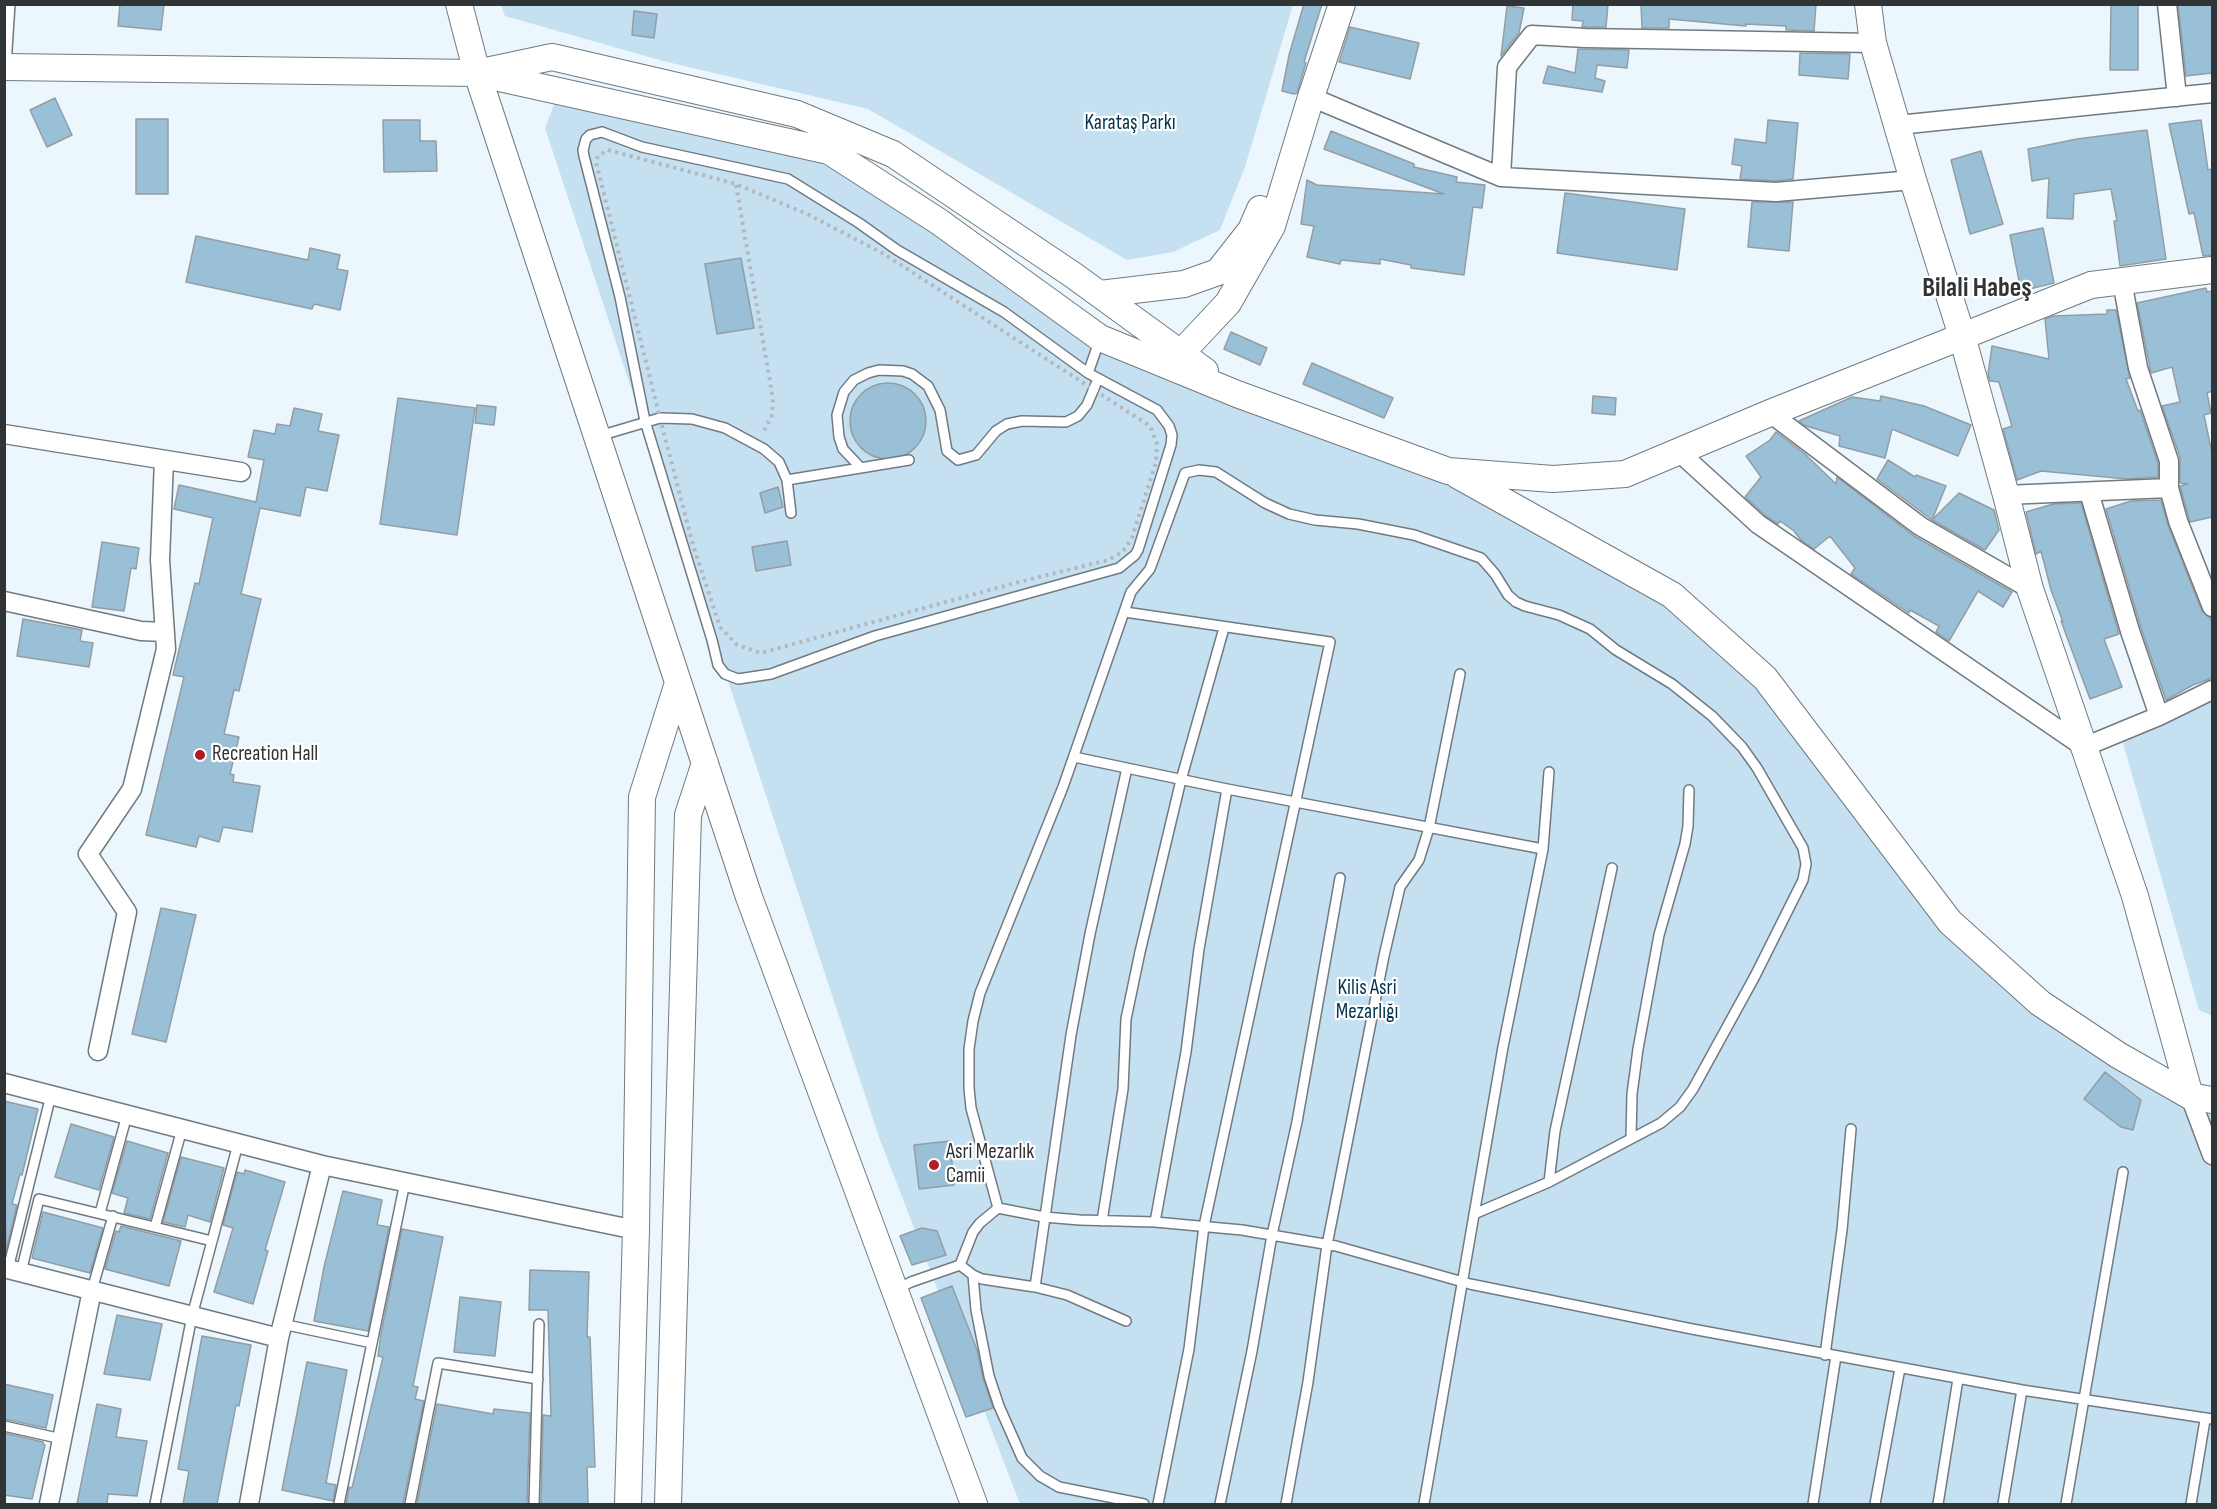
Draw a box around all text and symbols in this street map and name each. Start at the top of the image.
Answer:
park label: Karataş Parkı [1084,111,1176,137]
district label: Bilali Habeş [1922,273,2032,305]
place label: Recreation Hall [212,742,318,768]
marker: Recreation Hall [193,748,207,762]
park label: Kilis Asri Mezarlığı [1336,976,1398,1026]
place label: Asri Mezarlık Camii [946,1140,1034,1190]
marker: Asri Mezarlık Camii [927,1158,941,1172]

